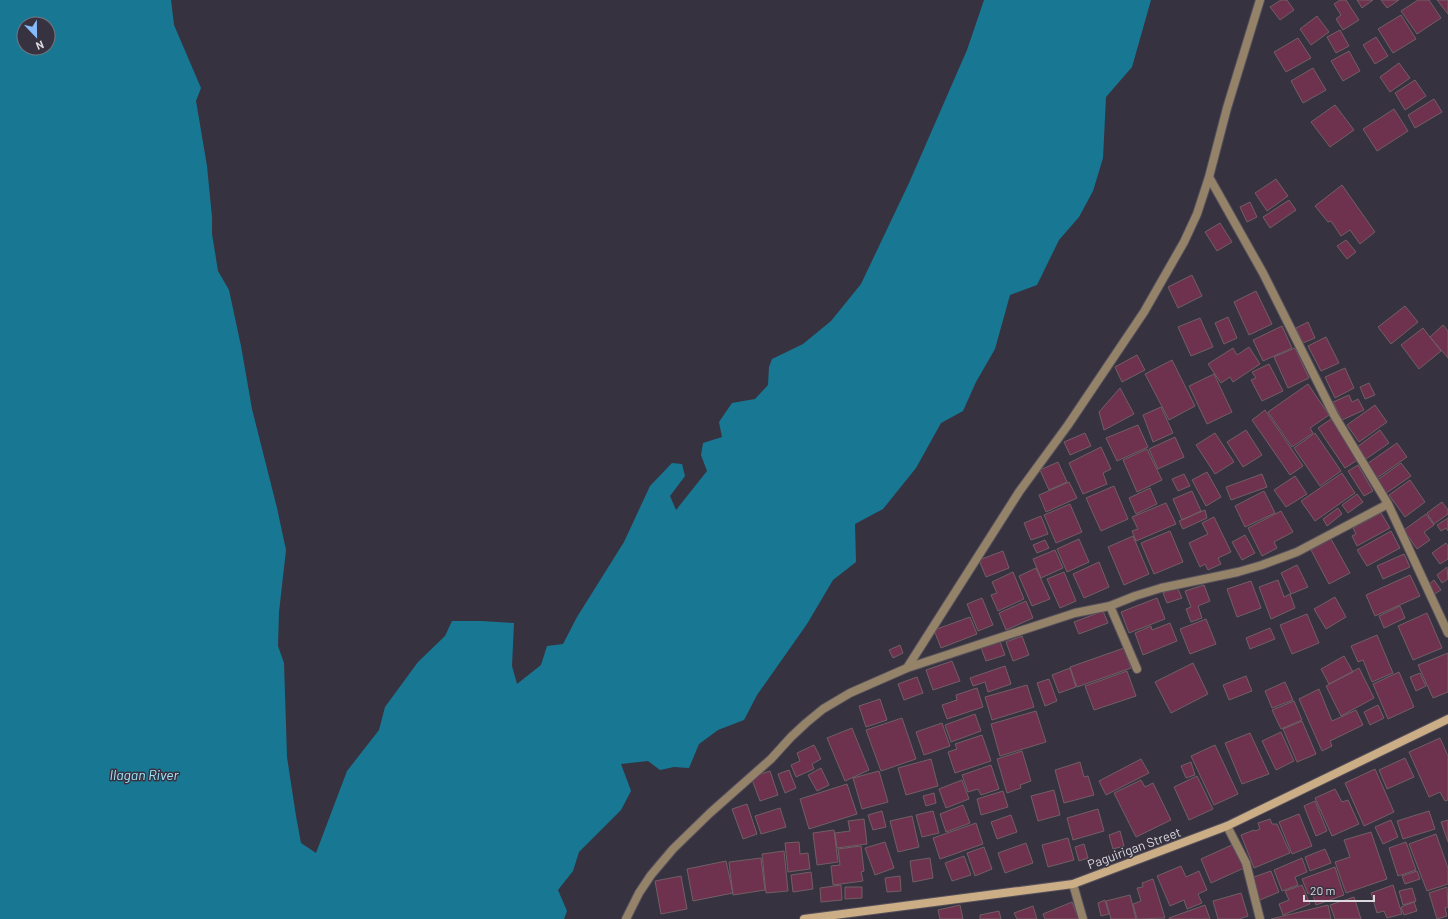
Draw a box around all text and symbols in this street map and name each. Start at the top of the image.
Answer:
north arrow [16,16,56,56]
text: N [34,38,46,53]
water label: Ilagan River [110,766,180,783]
street label: Paguirigan Street [1085,824,1183,872]
scale bar [1304,877,1374,903]
text: 20 m [1310,883,1336,897]

